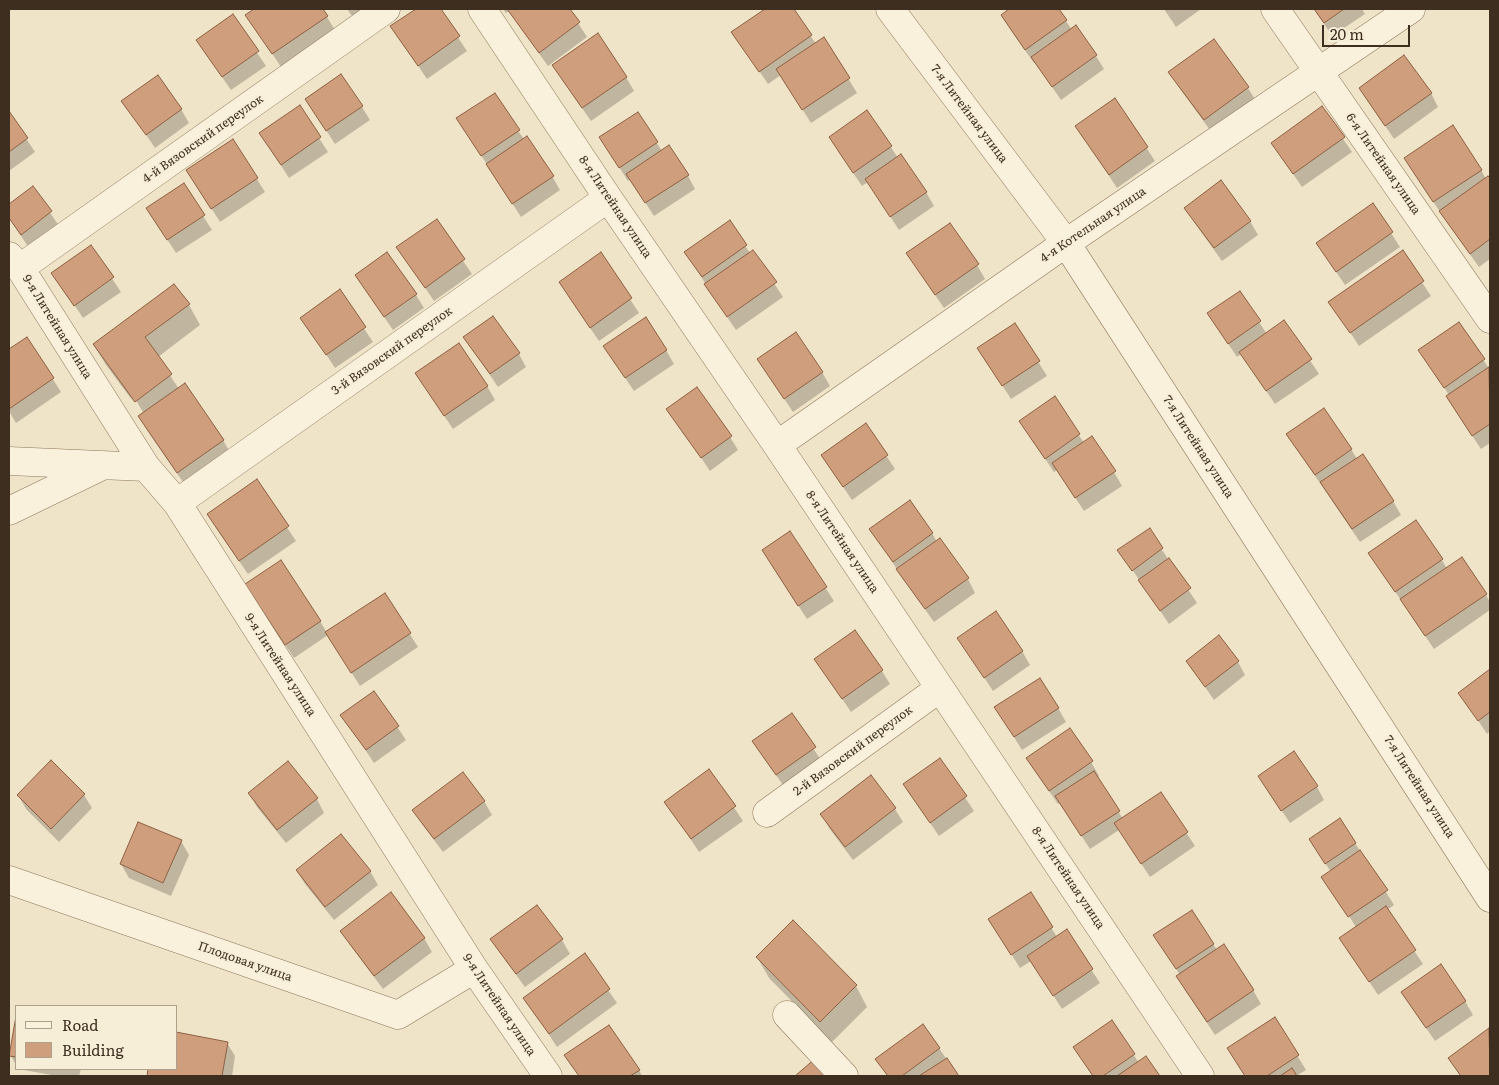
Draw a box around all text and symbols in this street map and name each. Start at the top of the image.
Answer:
scale bar [1324,15,1412,47]
text: 20 m [1330,22,1364,45]
street label: 7-я Литейная улица [927,62,1011,166]
street label: 4-й Вязовский переулок [140,92,266,186]
street label: 6-я Литейная улица [1343,111,1423,217]
street label: 8-я Литейная улица [575,153,655,261]
street label: 4-я Котельная улица [1037,184,1149,266]
street label: 9-я Литейная улица [19,272,95,382]
street label: 3-й Вязовский переулок [329,304,455,398]
street label: 7-я Литейная улица [1160,393,1236,501]
street label: 8-я Литейная улица [802,488,882,596]
street label: 9-я Литейная улица [241,611,319,719]
street label: 2-й Вязовский переулок [791,703,915,799]
street label: 7-я Литейная улица [1381,733,1457,841]
street label: 8-я Литейная улица [1028,824,1108,932]
street label: Плодовая улица [196,939,294,985]
street label: 9-я Литейная улица [460,951,538,1059]
legend [15,1005,178,1070]
text: Road [62,1013,98,1036]
text: Building [62,1038,124,1061]

